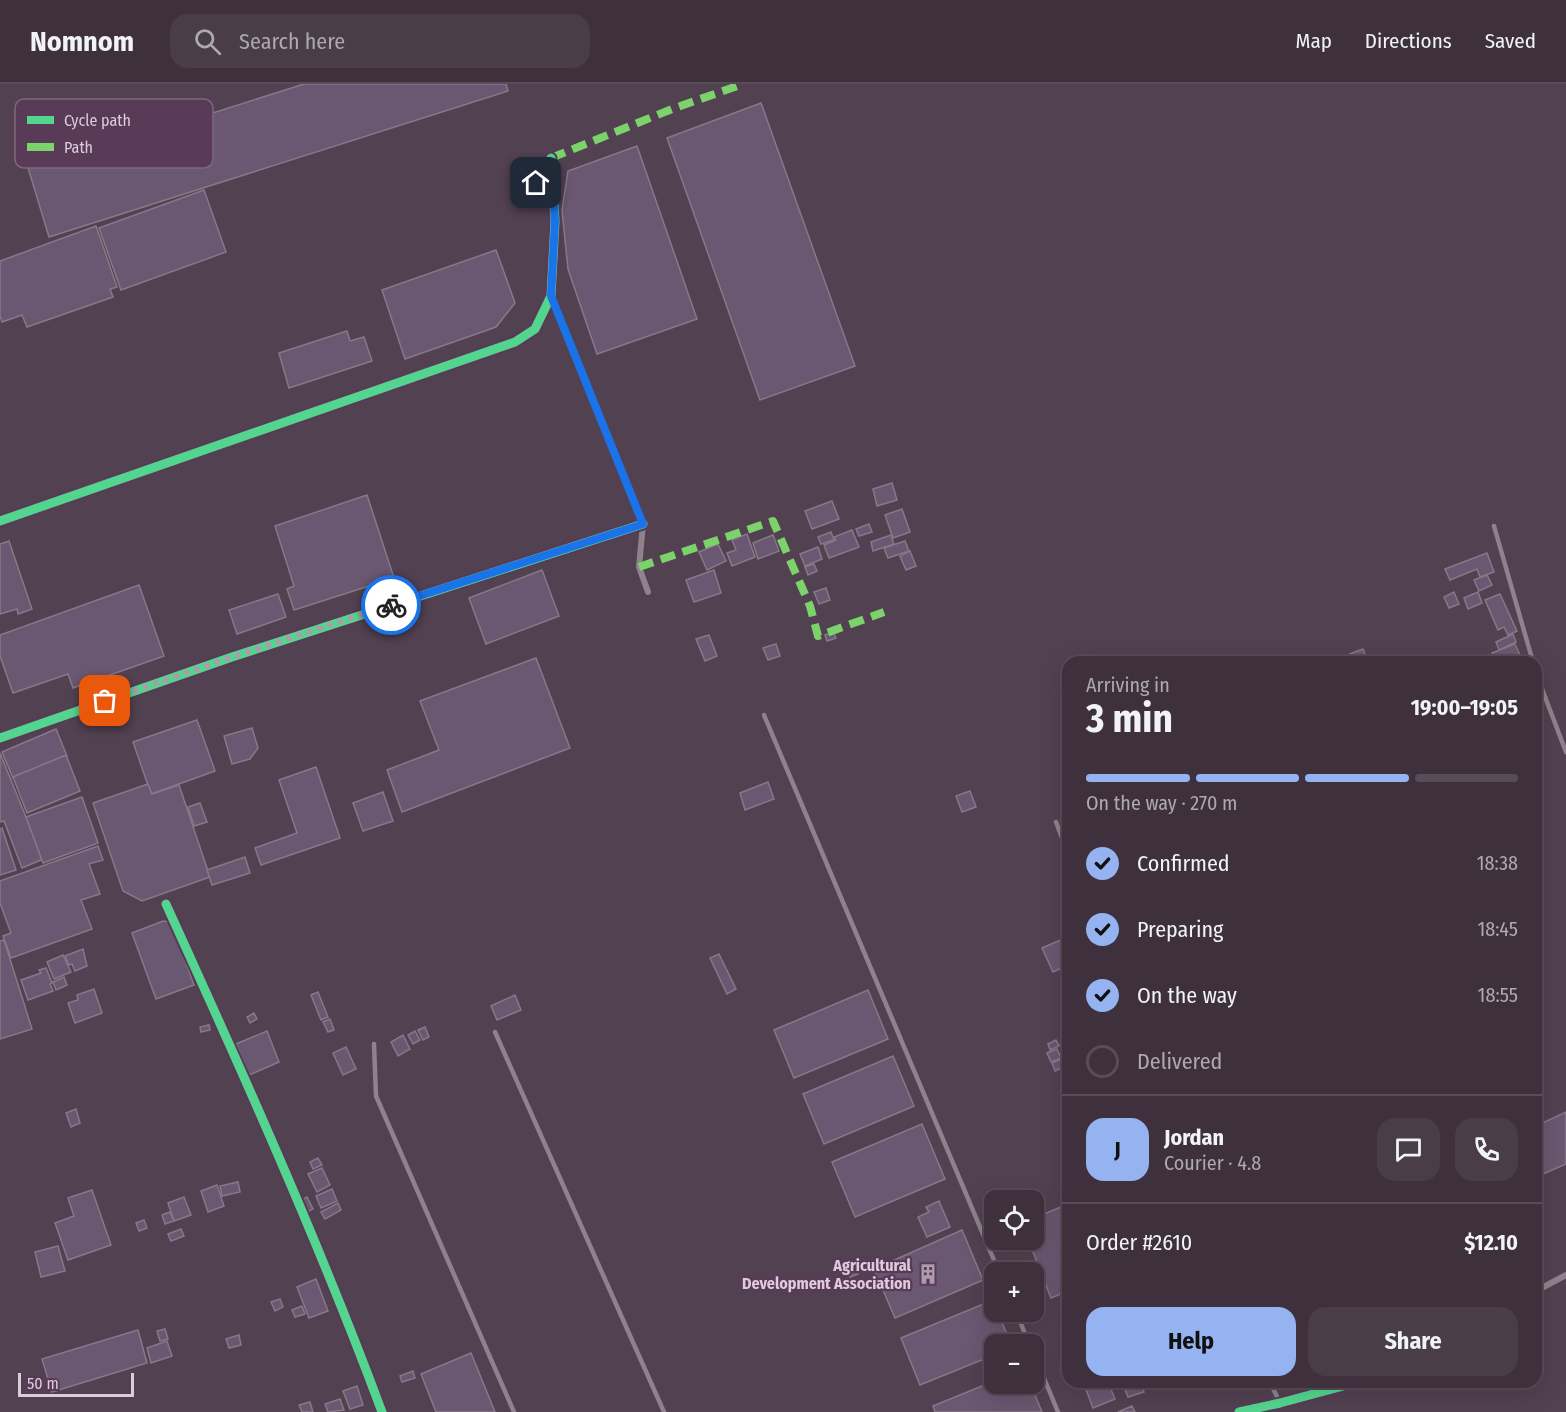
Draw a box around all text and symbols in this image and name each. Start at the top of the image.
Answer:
search box [170,14,590,68]
text: Nomnom [30,25,134,58]
icon: search [191,25,224,58]
text: Search here [239,28,345,55]
text: Map [1295,28,1332,54]
text: Directions [1365,28,1452,54]
text: Saved [1485,28,1536,54]
legend [15,99,213,168]
text: Cycle path [64,111,131,130]
text: Path [64,138,93,157]
pin [510,157,561,208]
icon: home [519,166,552,199]
courier [361,575,421,635]
icon: bike [375,589,408,622]
text: Arriving in [1086,673,1170,697]
pin [79,675,130,726]
icon: bag [88,684,121,717]
text: 19:00–19:05 [1411,694,1518,721]
text: 3 min [1086,696,1173,742]
text: On the way · 270 m [1086,791,1237,815]
icon: check [1086,847,1119,880]
text: Confirmed [1137,850,1230,877]
text: 18:38 [1477,851,1518,875]
icon: check [1086,913,1119,946]
text: Preparing [1137,916,1223,943]
text: 18:45 [1477,917,1518,941]
icon: check [1086,979,1119,1012]
text: On the way [1137,982,1237,1009]
text: 18:55 [1478,983,1518,1007]
text: Delivered [1137,1048,1222,1075]
button: chat [1377,1118,1440,1181]
button: phone [1455,1118,1518,1181]
text: Jordan [1164,1124,1224,1151]
text: J [1114,1136,1121,1163]
text: Courier · 4.8 [1164,1151,1261,1175]
map controls [984,1190,1044,1394]
button: locate [984,1190,1044,1250]
text: Order #2610 [1086,1229,1192,1256]
text: $12.10 [1464,1229,1518,1256]
place label: Agricultural Development Association [742,1256,912,1293]
building icon: Agricultural Development Association [916,1262,940,1286]
button: + [984,1262,1044,1322]
button: Help [1086,1307,1296,1376]
button: Share [1308,1307,1518,1376]
button: − [984,1334,1044,1394]
scale bar [18,1370,134,1398]
text: 50 m [27,1374,59,1393]

